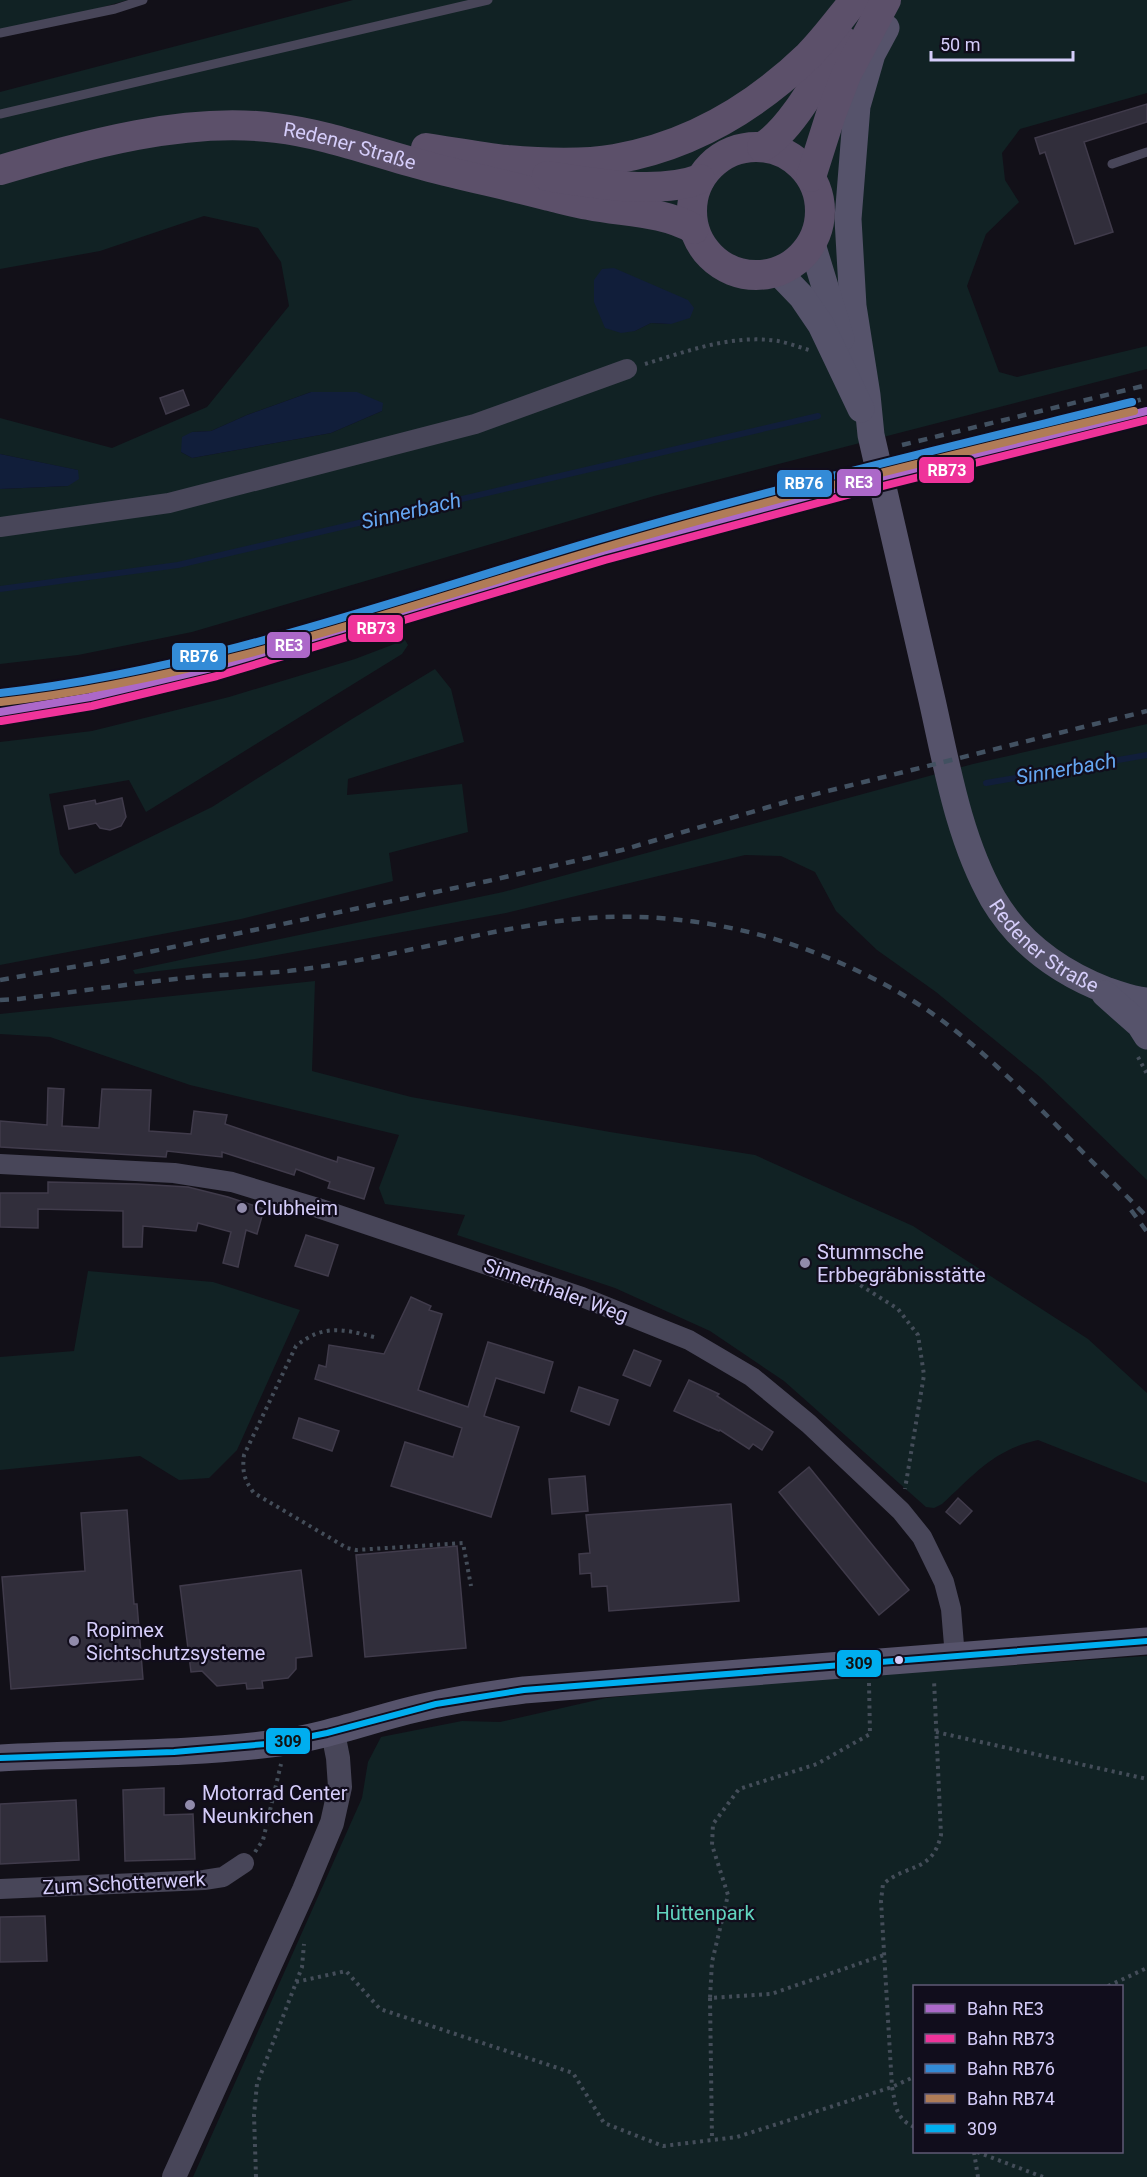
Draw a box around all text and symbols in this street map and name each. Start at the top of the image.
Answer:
scale bar [931,24,1074,62]
text: 50 m [940,34,980,55]
street label: Redener Straße [282,117,419,175]
line badge: RB73 [918,456,975,484]
text: RB73 [928,461,966,480]
line badge: RE3 [836,468,882,497]
line badge: RB76 [776,469,833,498]
text: RE3 [845,473,873,492]
text: RB76 [785,474,823,493]
water label: Sinnerbach [359,488,463,534]
line badge: RB73 [347,614,404,643]
text: RB73 [357,619,395,638]
line badge: RE3 [266,631,311,659]
text: RE3 [275,636,303,655]
line badge: RB76 [171,642,227,671]
text: RB76 [180,647,218,666]
water label: Sinnerbach [1014,748,1118,790]
street label: Redener Straße [984,895,1103,998]
place label: Clubheim [254,1196,338,1220]
marker: Clubheim [235,1201,249,1215]
place label: Stummsche Erbbegräbnisstätte [817,1240,986,1287]
street label: Sinnerthaler Weg [481,1253,631,1327]
marker: Stummsche Erbbegräbnisstätte [798,1256,812,1270]
place label: Ropimex Sichtschutzsysteme [86,1618,265,1665]
marker: Ropimex Sichtschutzsysteme [67,1634,81,1648]
line badge: 309 [836,1649,882,1678]
text: 309 [845,1654,873,1673]
unlabelled marker [893,1654,905,1666]
line badge: 309 [265,1727,311,1755]
text: 309 [274,1732,302,1751]
place label: Motorrad Center Neunkirchen [202,1781,348,1828]
marker: Motorrad Center Neunkirchen [183,1798,197,1812]
street label: Zum Schotterwerk [42,1867,207,1899]
park label: Hüttenpark [655,1901,755,1925]
legend [913,1985,1123,2153]
text: Bahn RE3 [967,1998,1044,2019]
text: Bahn RB73 [967,2028,1055,2049]
text: Bahn RB76 [967,2058,1055,2079]
text: Bahn RB74 [967,2088,1055,2109]
text: 309 [967,2118,997,2139]

